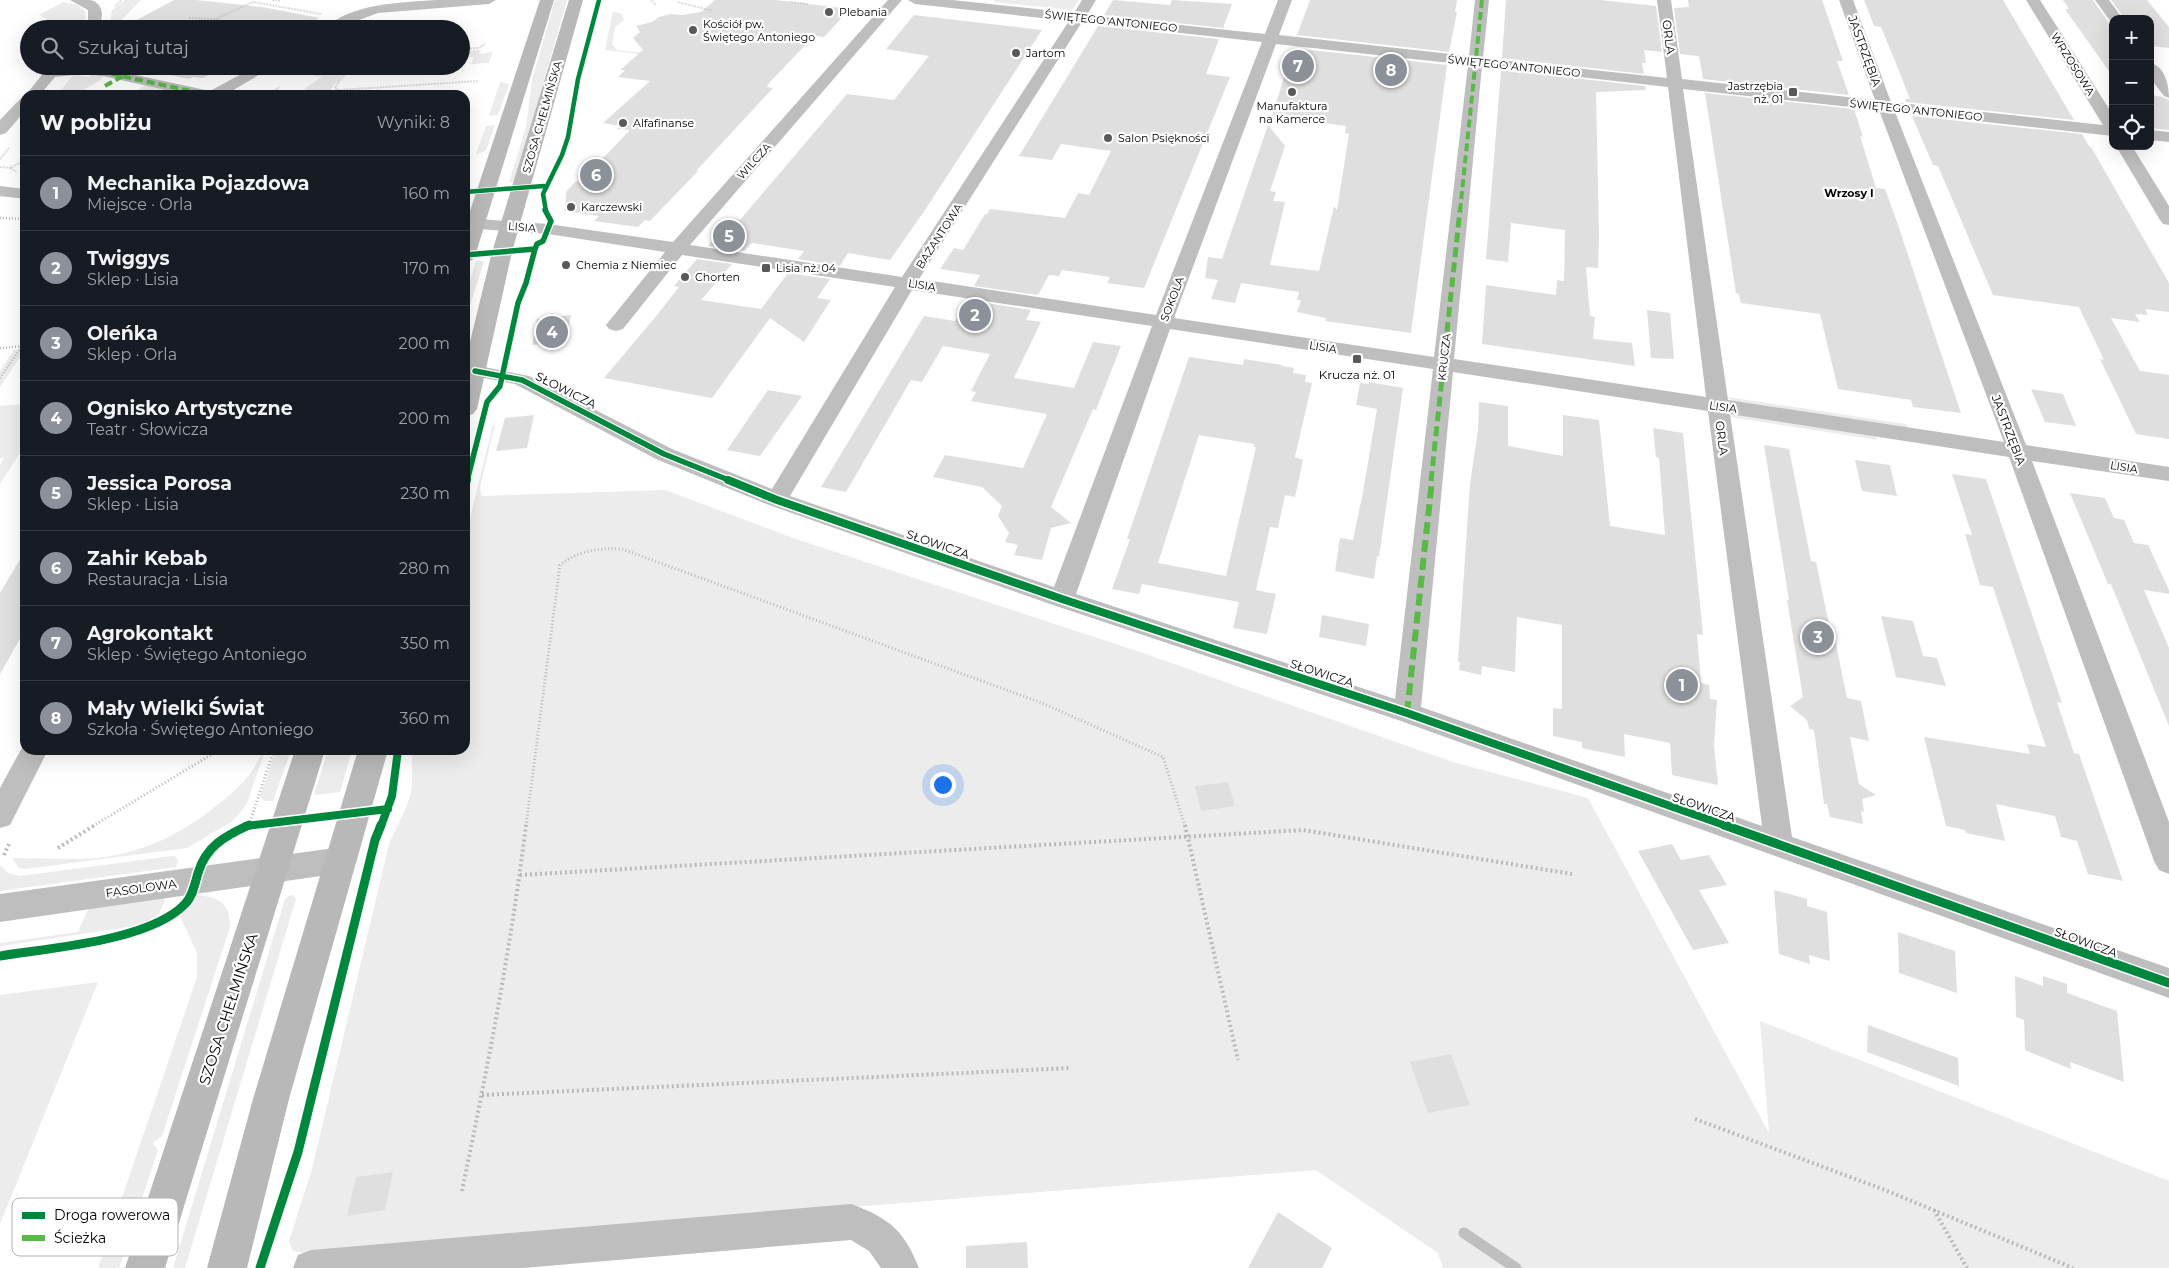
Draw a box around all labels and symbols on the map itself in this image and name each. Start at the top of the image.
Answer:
place label: Plebania [839,5,887,19]
marker: Plebania [823,6,835,18]
street label: ŚWIĘTEGO ANTONIEGO [1044,7,1178,35]
street label: JASTRZĘBIA [1845,13,1885,89]
place label: Kościół pw. Świętego Antoniego [703,17,815,44]
street label: ORLA [1659,19,1679,55]
marker: Kościół pw. Świętego Antoniego [687,24,699,36]
street label: WRZOSOWA [2048,30,2098,98]
place label: Jartom [1025,46,1065,60]
marker: Jartom [1010,47,1022,59]
pin: 7 [1282,47,1314,85]
pin: 8 [1375,51,1407,89]
street label: ŚWIĘTEGO ANTONIEGO [1447,52,1581,80]
street label: SZOSA CHEŁMIŃSKA [519,59,565,175]
place label: Jastrzębia nż. 01 [1727,79,1783,106]
marker: Manufaktura na Kamerce [1286,86,1298,98]
marker: Jastrzębia nż. 01 [1787,86,1799,98]
street label: ŚWIĘTEGO ANTONIEGO [1849,96,1983,124]
place label: Manufaktura na Kamerce [1257,99,1327,126]
place label: Alfafinanse [633,116,694,130]
marker: Alfafinanse [617,117,629,129]
place label: Salon Psiękności [1118,131,1210,145]
marker: Salon Psiękności [1102,132,1114,144]
street label: WILCZA [734,140,774,182]
pin: 6 [580,156,612,194]
district label: Wrzosy I [1824,186,1874,200]
place label: Karczewski [581,200,642,214]
marker: Karczewski [565,201,577,213]
street label: BAŻANTOWA [913,201,965,271]
pin: 5 [713,217,745,255]
street label: LISIA [508,219,537,235]
place label: Chemia z Niemiec [576,258,676,272]
marker: Chemia z Niemiec [560,259,572,271]
place label: Lisia nż. 04 [776,261,837,275]
marker: Lisia nż. 04 [760,262,772,274]
place label: Chorten [695,270,740,284]
marker: Chorten [679,271,691,283]
street label: SOKOLA [1157,274,1187,323]
street label: LISIA [907,276,937,294]
pin: 2 [959,296,991,334]
pin: 4 [536,313,568,351]
street label: KRUCZA [1435,333,1453,381]
street label: LISIA [1308,338,1338,356]
marker: Krucza nż. 01 [1351,353,1363,365]
place label: Krucza nż. 01 [1319,367,1395,382]
street label: SŁOWICZA [533,368,599,412]
street label: JASTRZĘBIA [1988,392,2029,468]
street label: LISIA [1708,398,1738,416]
street label: ORLA [1712,420,1732,456]
street label: LISIA [2109,458,2139,476]
street label: SŁOWICZA [904,526,972,562]
pin: 3 [1802,618,1834,656]
street label: SŁOWICZA [1288,656,1356,690]
pin: 1 [1666,666,1698,704]
your location [930,772,956,798]
street label: SŁOWICZA [1670,789,1738,825]
street label: FASOLOWA [105,876,178,900]
street label: SŁOWICZA [2052,924,2120,960]
street label: SZOSA CHEŁMIŃSKA [194,931,262,1087]
legend [12,1198,178,1256]
text: Droga rowerowa [54,1206,170,1224]
text: Ścieżka [54,1229,106,1247]

